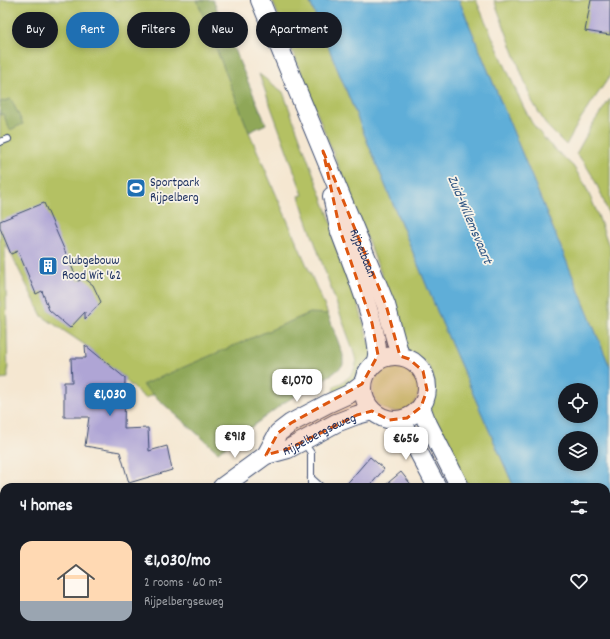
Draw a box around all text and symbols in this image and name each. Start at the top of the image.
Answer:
chip: Buy [12,12,58,48]
chip: Rent [66,12,119,48]
chip: Filters [127,12,190,48]
chip: New [198,12,248,48]
chip: Apartment [256,12,342,48]
water label: Zuid-Willemsvaart [442,172,498,269]
place label: Sportpark Rijpelberg [150,174,199,208]
sports icon: Sportpark Rijpelberg [125,177,147,199]
street label: Rijpelbaan [343,226,380,280]
place label: Clubgebouw Rood Wit '62 [62,252,121,286]
building icon: Clubgebouw Rood Wit '62 [37,255,59,277]
pin: €1,070 [264,369,330,403]
text: €1,070 [281,372,313,391]
pin: €1,030 [77,383,143,417]
map controls [558,383,598,471]
button: locate [558,383,598,423]
text: €1,030 [94,386,126,405]
street label: Rijpelbergseweg [281,409,359,462]
pin: €918 [211,425,259,459]
pin: €656 [382,427,430,461]
text: €918 [224,428,246,447]
text: €656 [393,430,419,449]
button: layers [558,431,598,471]
text: 4 homes [20,495,73,519]
icon: filters [568,496,590,518]
text: €1,030/mo [144,550,211,574]
icon: home [52,557,100,605]
icon: heart [568,570,590,592]
text: 2 rooms · 60 m² [144,574,222,593]
text: Rijpelbergseweg [144,593,224,612]

